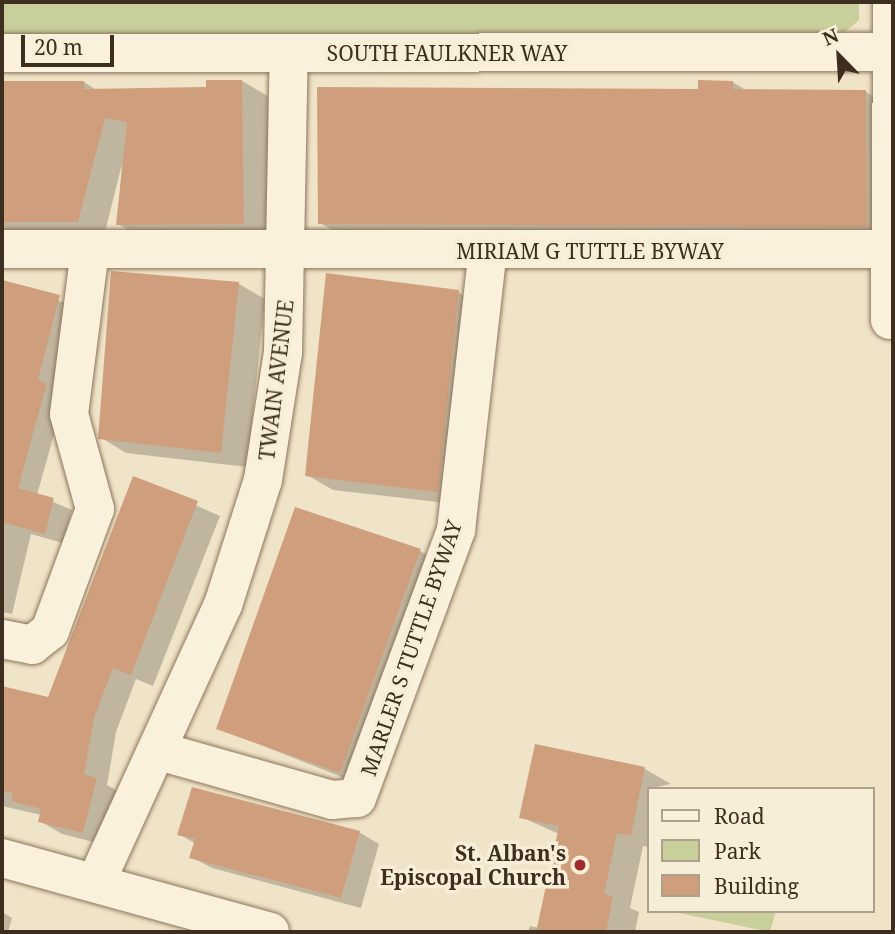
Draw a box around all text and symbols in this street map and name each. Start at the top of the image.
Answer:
scale bar [24,21,117,65]
north arrow [804,21,874,91]
text: N [818,22,843,52]
text: 20 m [34,33,83,61]
street label: SOUTH FAULKNER WAY [327,40,567,66]
street label: MIRIAM G TUTTLE BYWAY [456,238,724,264]
street label: TWAIN AVENUE [254,298,298,462]
street label: MARLER S TUTTLE BYWAY [355,517,467,779]
legend [646,787,874,913]
text: Road [714,802,765,830]
text: Park [714,837,761,865]
place label: St. Alban's Episcopal Church [380,840,566,890]
marker: St. Alban's Episcopal Church [572,857,588,873]
text: Building [714,872,799,900]

